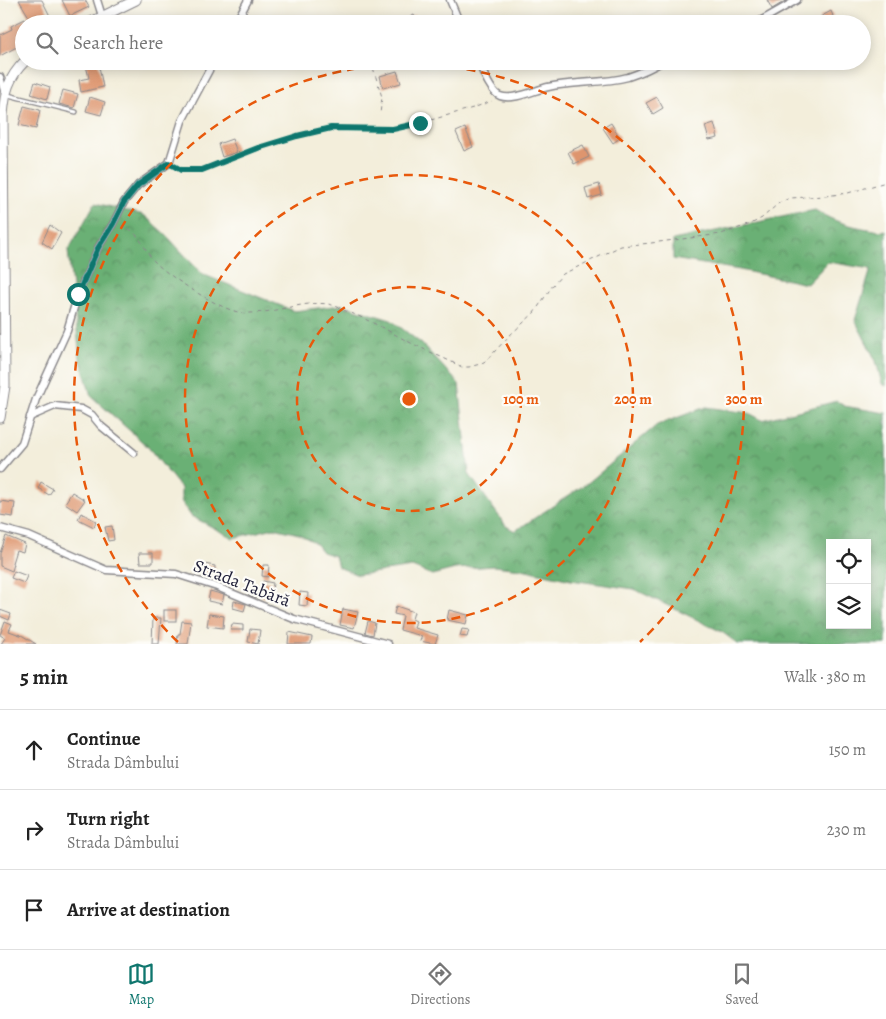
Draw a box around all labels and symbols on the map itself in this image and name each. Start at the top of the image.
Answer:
route end [409,112,432,135]
route start [67,283,90,306]
text: 100 m [503,389,539,409]
text: 200 m [614,389,652,409]
text: 300 m [726,389,763,409]
centre of rings [400,390,418,408]
street label: Strada Tabără [190,553,295,613]

